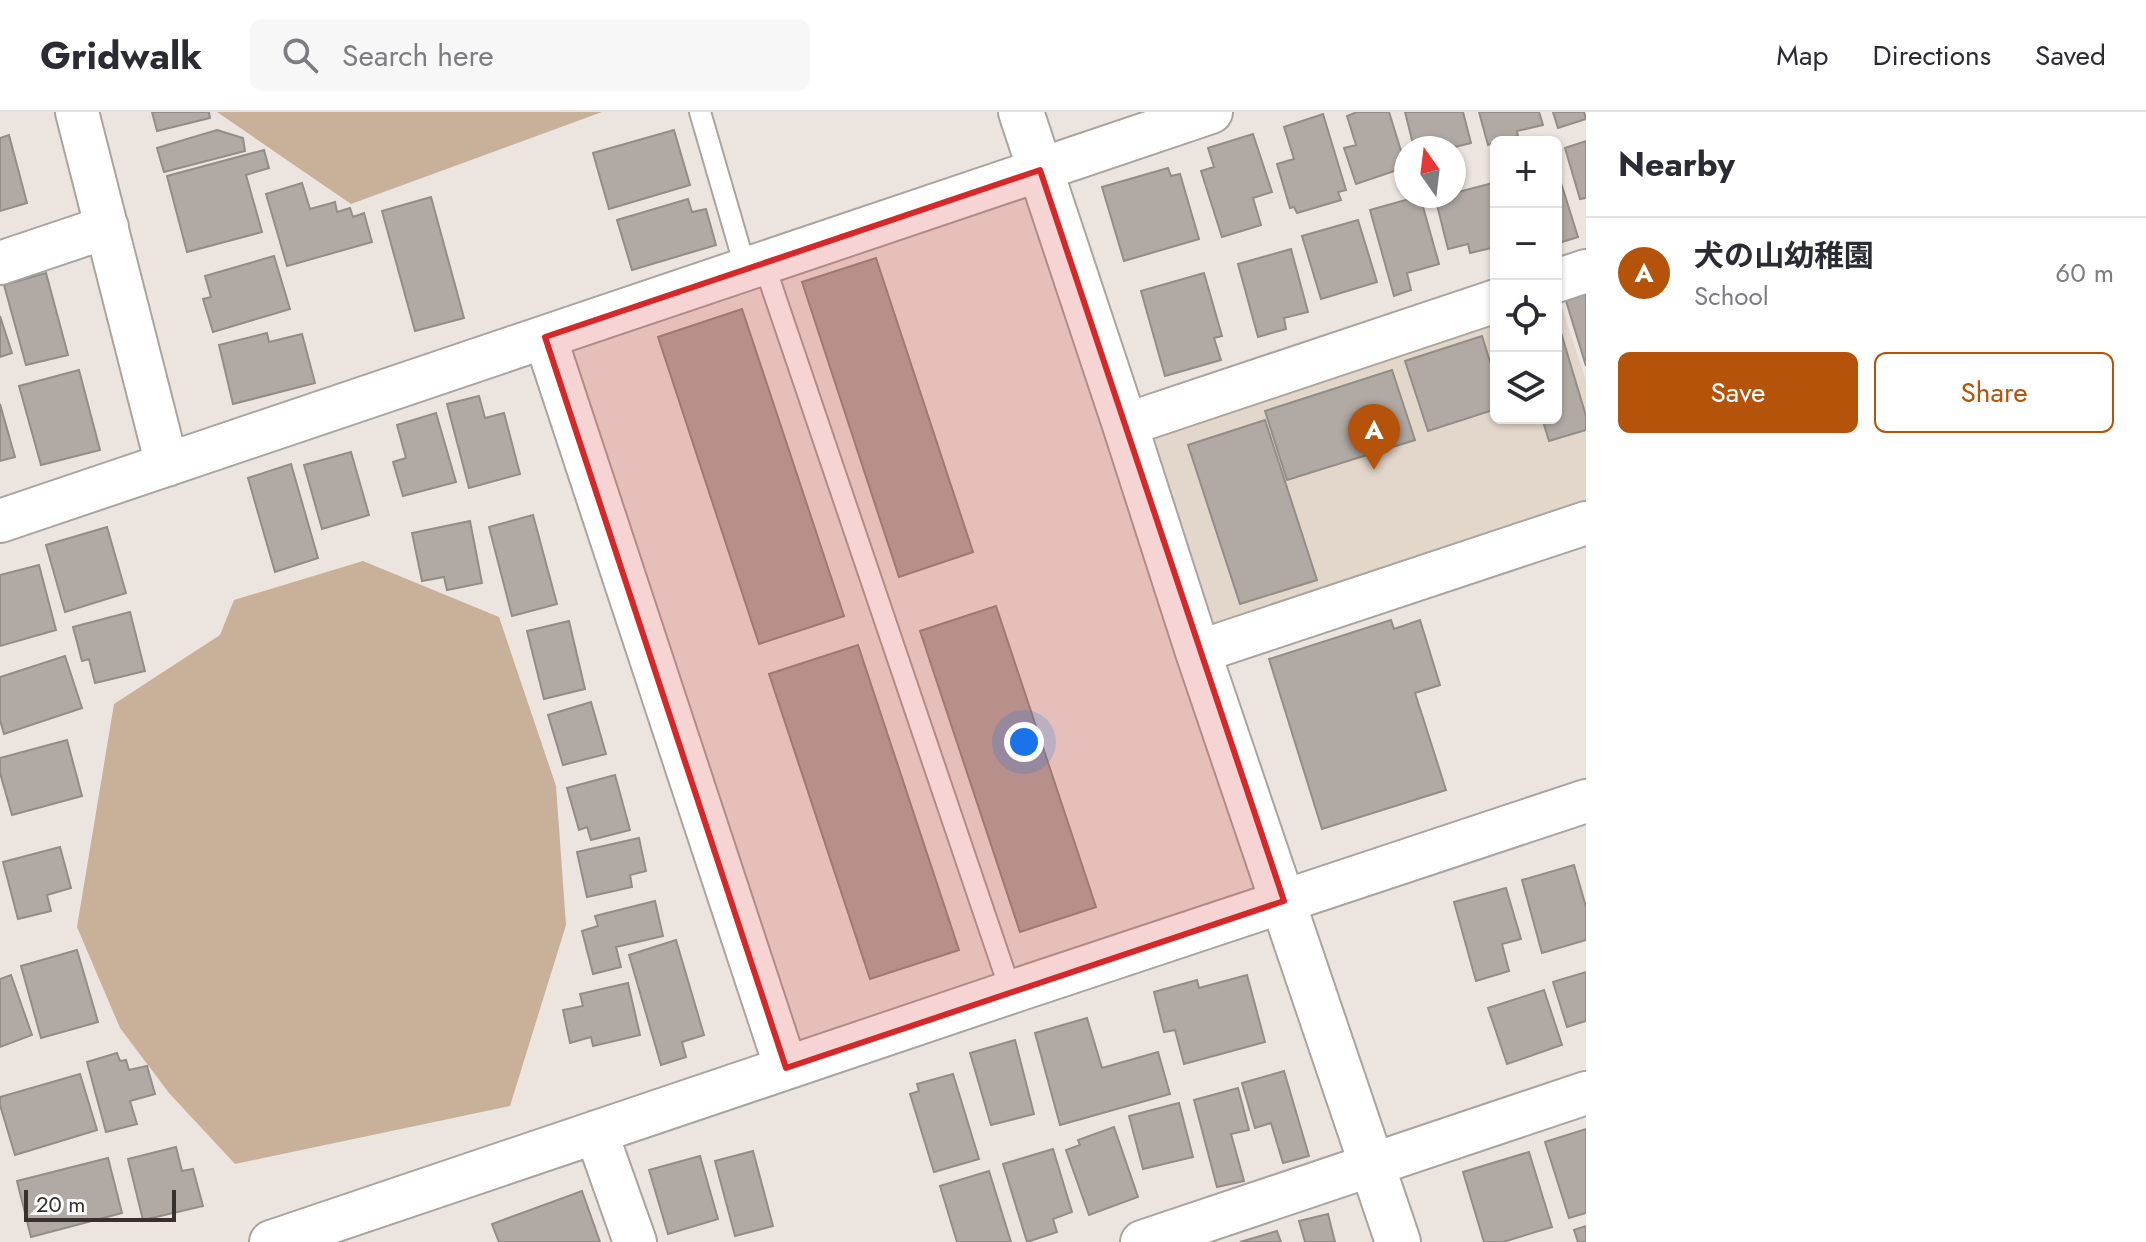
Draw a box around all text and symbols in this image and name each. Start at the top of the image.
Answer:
search box [250,19,810,91]
text: Gridwalk [40,28,202,83]
icon: search [278,33,322,77]
text: Search here [342,34,494,77]
text: Map [1776,35,1828,76]
text: Directions [1872,35,1991,76]
text: Saved [2035,35,2106,76]
north arrow [1394,136,1466,208]
map controls [1490,136,1562,424]
button: + [1490,136,1562,208]
text: Nearby [1618,140,1735,189]
button: − [1490,208,1562,280]
text: 犬の山幼稚園 [1694,234,1874,277]
text: A [1634,254,1654,292]
text: 60 m [2055,254,2114,292]
text: School [1694,277,1769,315]
button: locate [1490,280,1562,352]
button: layers [1490,352,1562,424]
button: Save [1618,352,1858,433]
button: Share [1874,352,2114,433]
pin: A [1348,404,1400,470]
your location [1004,722,1044,762]
scale bar [24,1186,176,1222]
text: 20 m [36,1188,85,1220]

